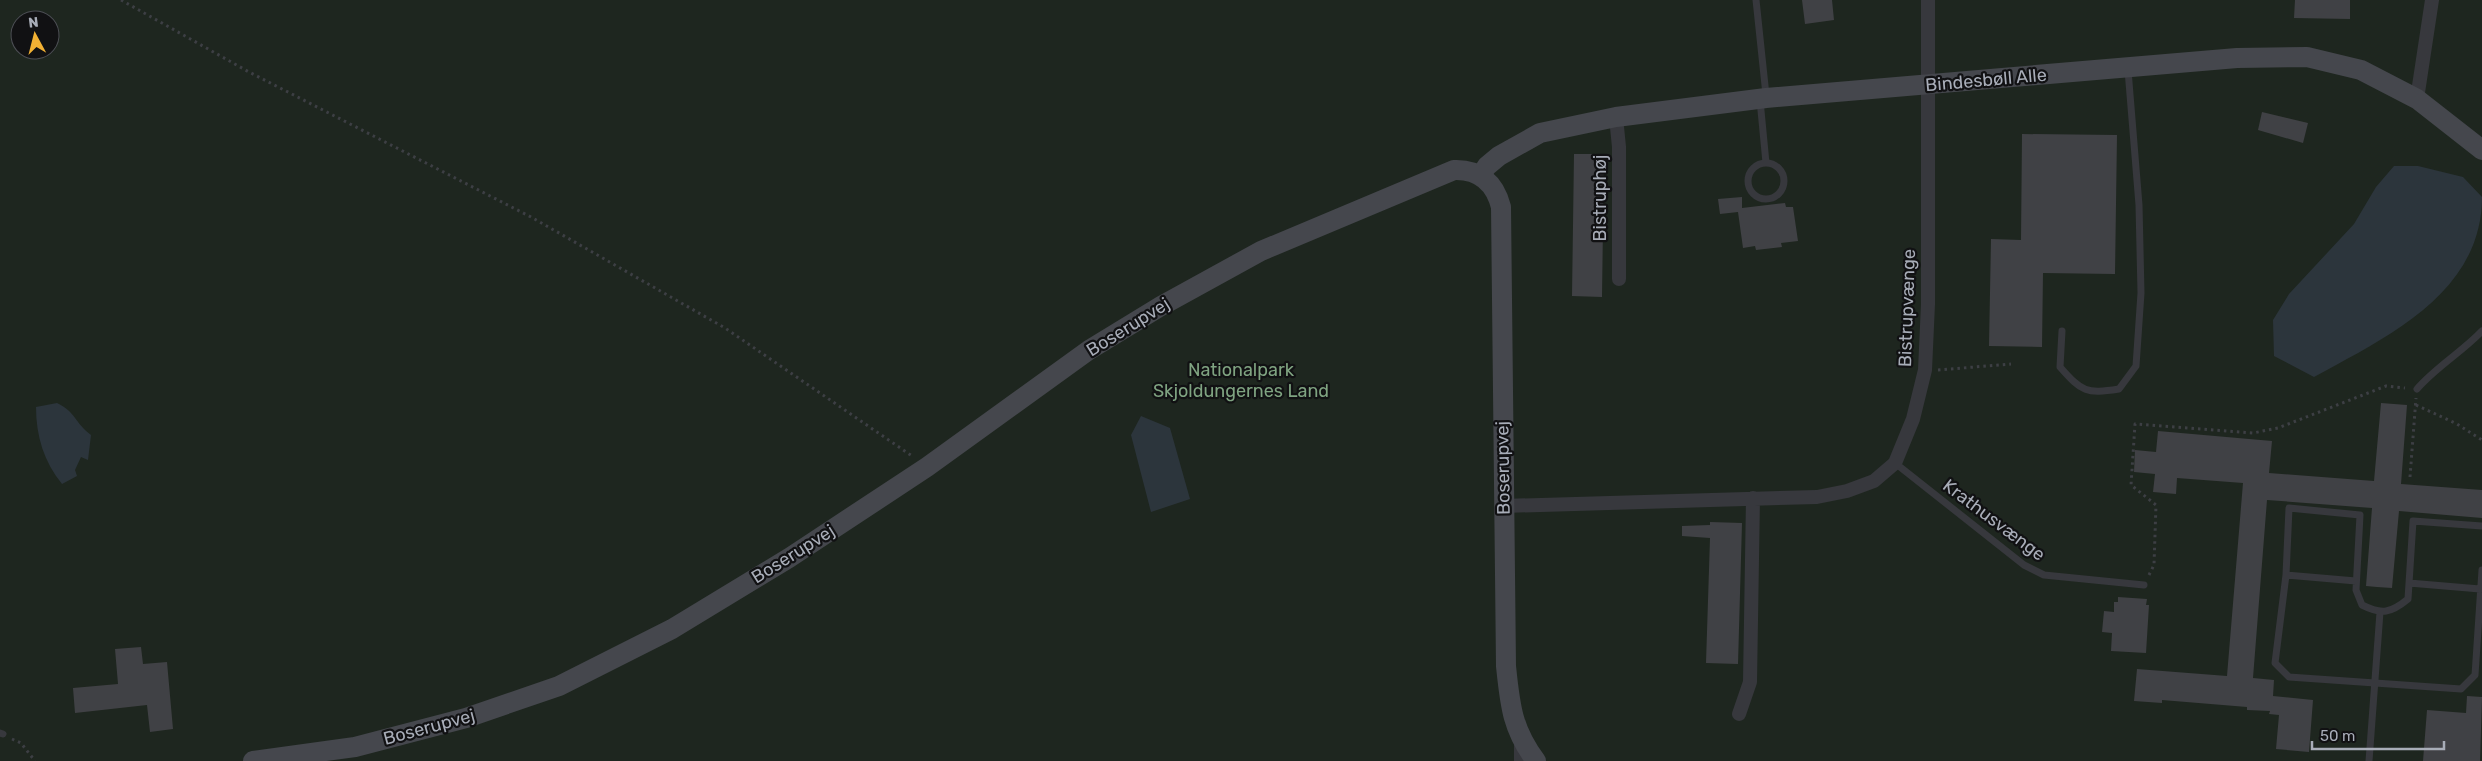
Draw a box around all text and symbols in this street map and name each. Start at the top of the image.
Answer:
north arrow [10,10,60,60]
text: N [27,14,40,32]
street label: Bindesbøll Alle [1924,64,2048,96]
street label: Bistruphøj [1589,155,1611,241]
street label: Bistrupvænge [1894,249,1920,367]
street label: Boserupvej [1082,293,1174,361]
park label: Nationalpark Skjoldungernes Land [1153,359,1329,402]
street label: Boserupvej [1491,421,1515,515]
street label: Krathusvænge [1938,474,2050,566]
street label: Boserupvej [747,520,839,588]
street label: Boserupvej [381,704,477,750]
scale bar [2312,718,2444,750]
text: 50 m [2320,727,2355,745]

